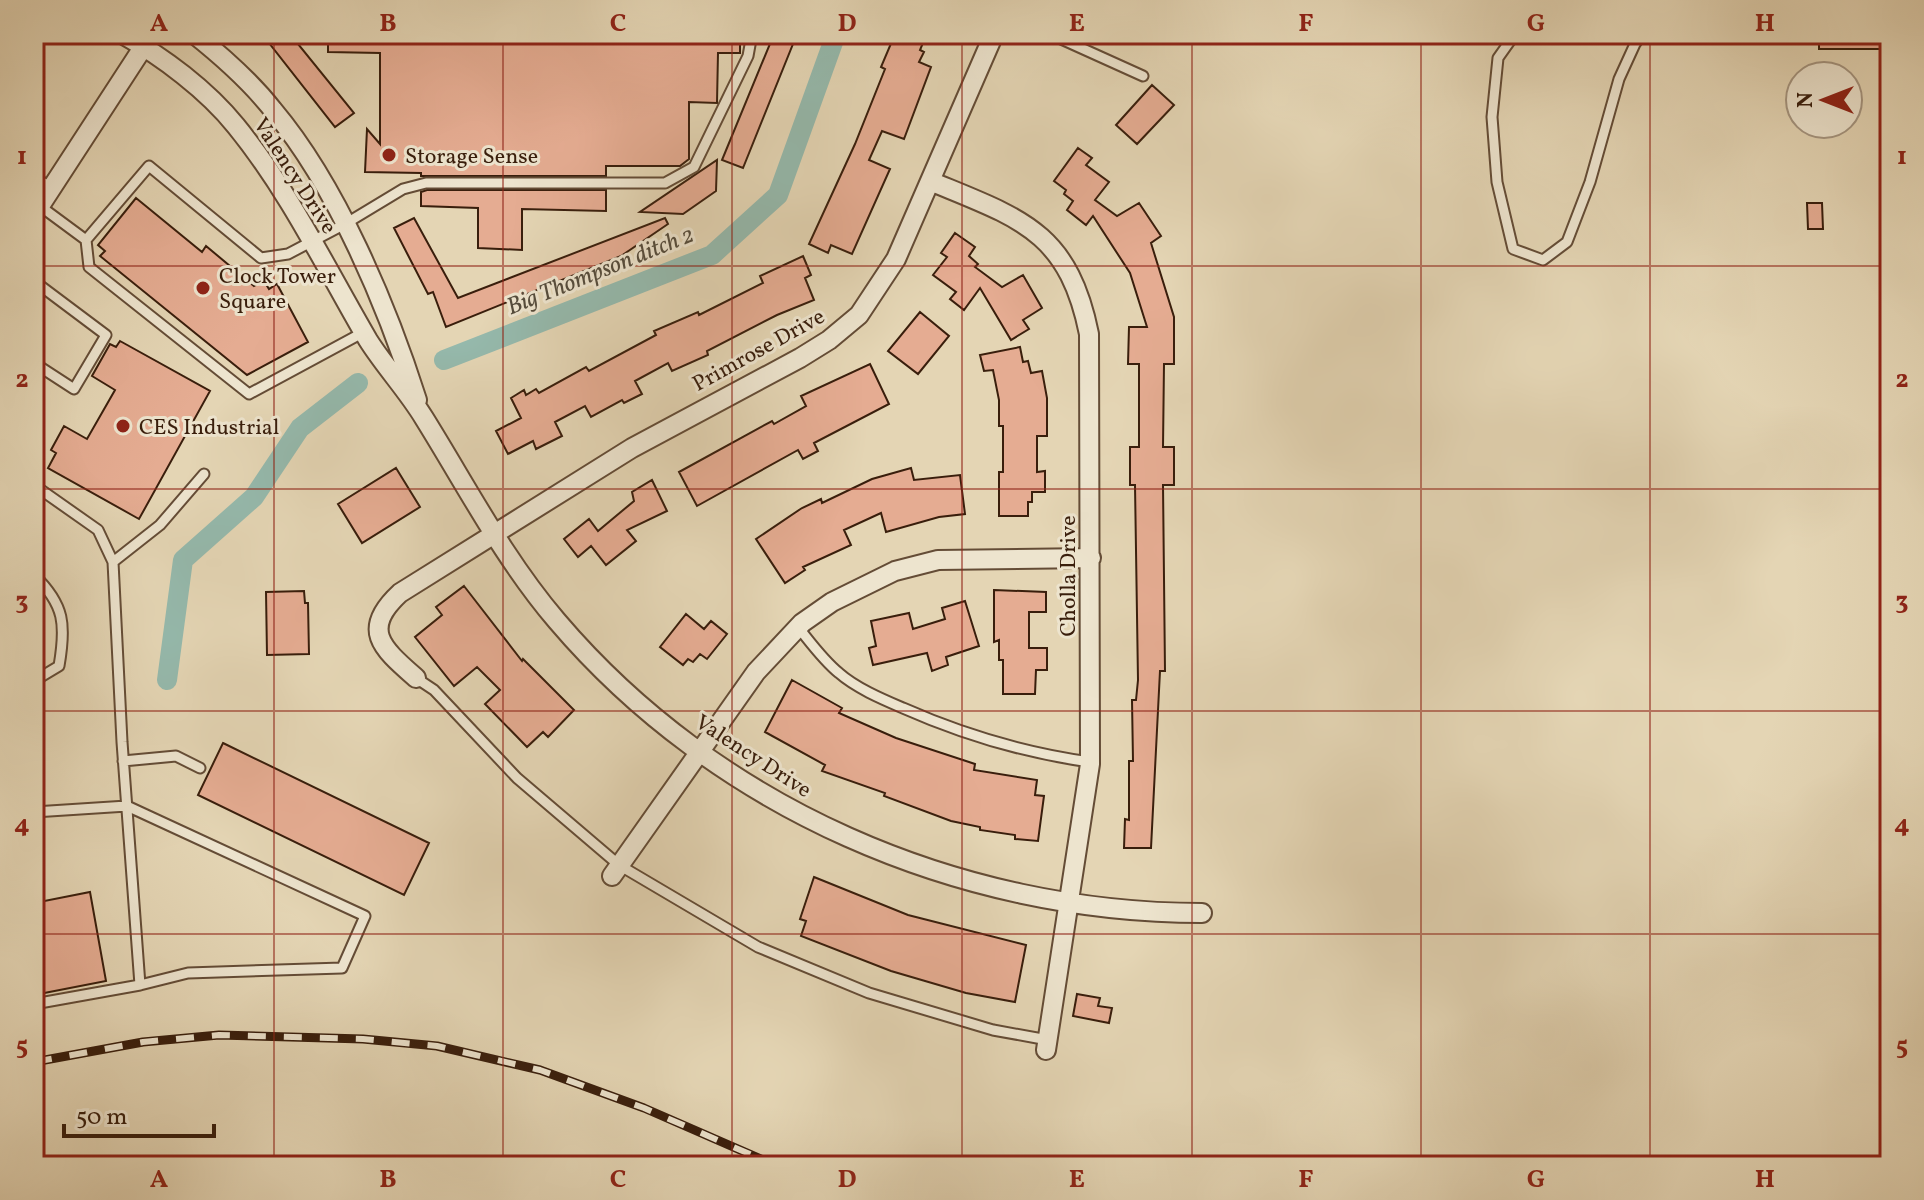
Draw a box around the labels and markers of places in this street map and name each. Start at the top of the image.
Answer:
place label: Storage Sense [405,142,538,173]
marker: Storage Sense [380,146,398,164]
place label: Clock Tower Square [219,262,336,318]
marker: Clock Tower Square [194,279,212,297]
place label: CES Industrial [139,413,279,444]
marker: CES Industrial [114,417,132,435]

